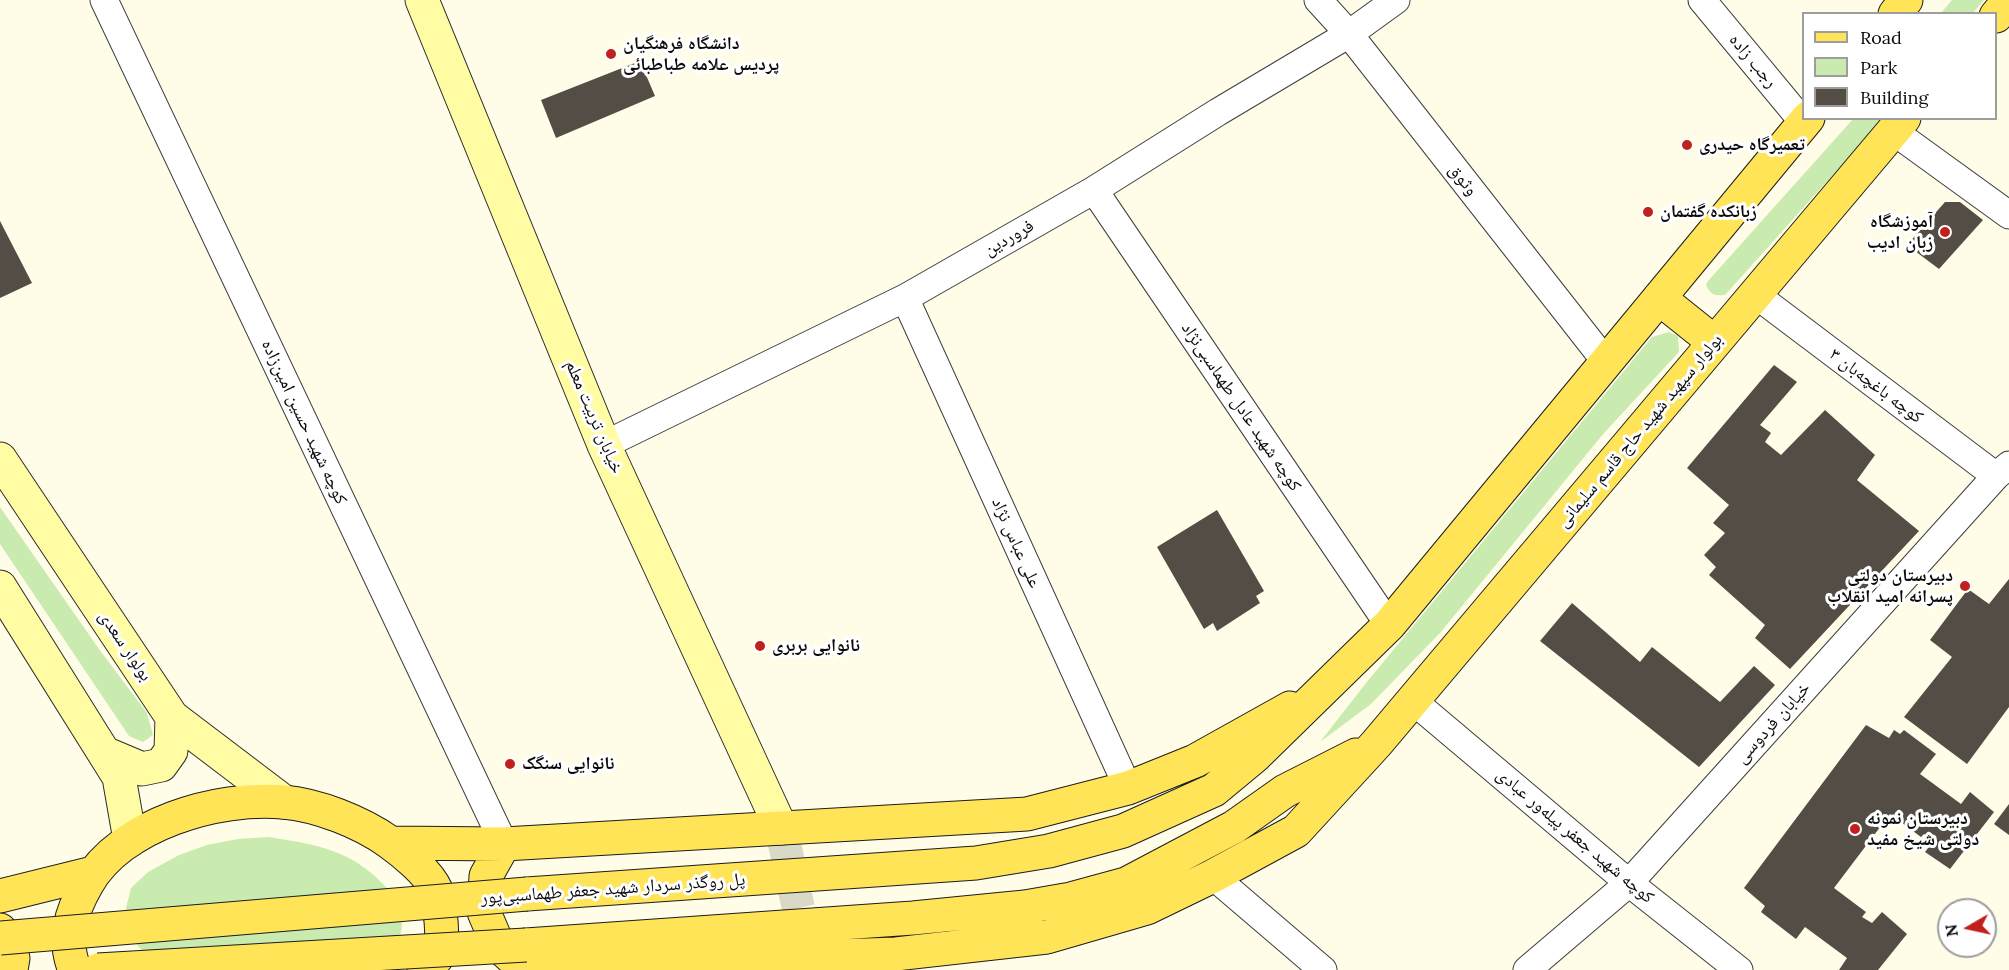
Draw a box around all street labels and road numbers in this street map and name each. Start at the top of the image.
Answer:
street label: رجب زاده [1724,30,1782,92]
street label: وثوق [1444,160,1482,200]
street label: فروردین [980,215,1038,261]
street label: کوچه شهید عادل طهماسبی‌نژاد [1176,318,1306,496]
street label: بولوار سپهبد شهید حاج قاسم سلیمانی [1553,330,1727,532]
street label: کوچه شهید حسین امین‌زاده [256,336,352,508]
street label: کوچه باغچه‌بان ۳ [1825,344,1927,428]
street label: خیابان تربیت معلم [560,357,628,477]
street label: علی عباس نژاد [987,495,1045,591]
street label: بولوار سعدی [94,607,156,685]
street label: خیابان فردوسی [1731,678,1815,768]
street label: کوچه شهید جعفر پیله‌ور عبادی [1492,764,1658,908]
street label: پل روگذر سردار شهید جعفر طهماسبی‌پور [480,869,746,909]

